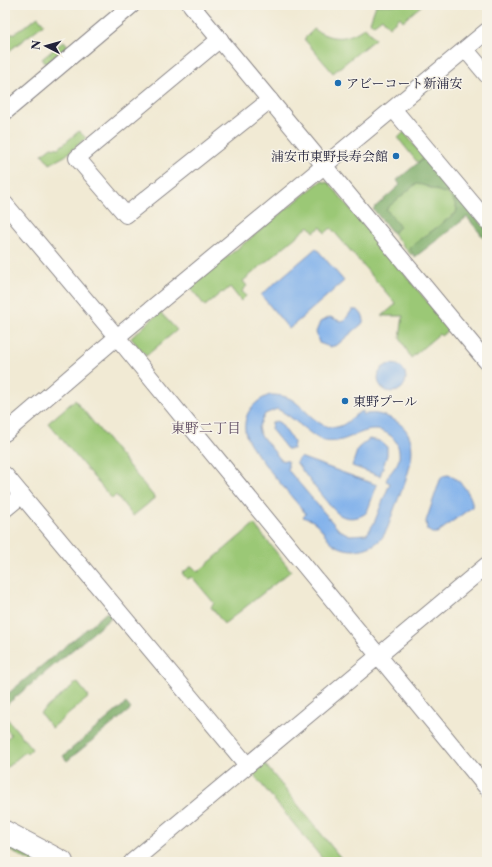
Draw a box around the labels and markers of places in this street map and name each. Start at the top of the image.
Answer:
place label: アビーコート新浦安 [346,75,462,91]
marker: アビーコート新浦安 [333,78,343,88]
place label: 浦安市東野長寿会館 [271,148,388,164]
marker: 浦安市東野長寿会館 [391,151,401,161]
place label: 東野プール [353,393,417,409]
marker: 東野プール [340,396,350,406]

